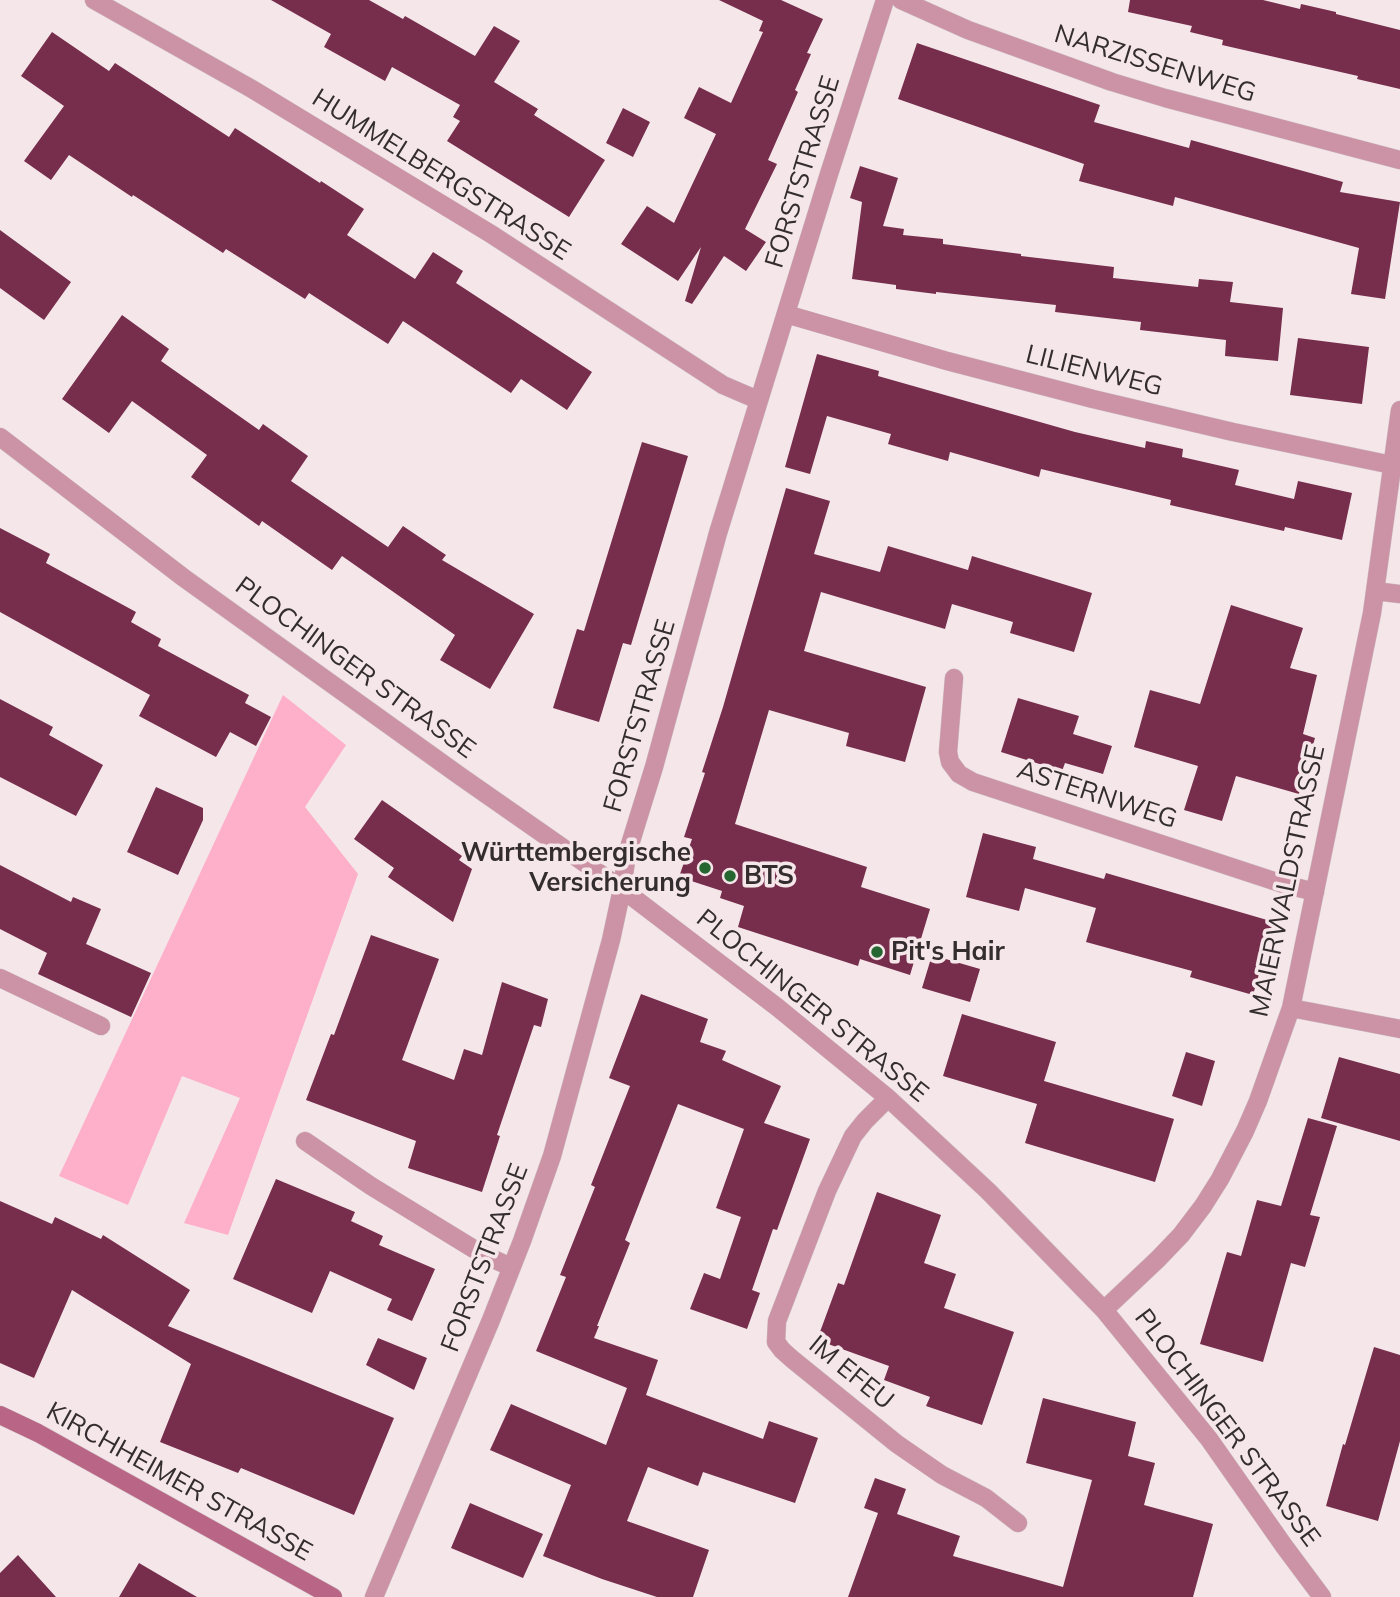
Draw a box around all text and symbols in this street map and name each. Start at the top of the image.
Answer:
street label: NARZISSENWEG [1051,19,1259,109]
street label: FORSTSTRASSE [759,72,847,272]
street label: HUMMELBERGSTRASSE [306,83,576,267]
street label: LILIENWEG [1022,339,1166,403]
street label: PLOCHINGER STRASSE [229,570,481,766]
street label: FORSTSTRASSE [598,616,682,816]
street label: MAIERWALDSTRASSE [1244,742,1332,1020]
street label: ASTERNWEG [1013,754,1181,836]
place label: Württembergische Versicherung [461,837,691,898]
marker: Württembergische Versicherung [697,860,713,876]
place label: BTS [744,860,794,892]
marker: BTS [722,868,738,884]
street label: PLOCHINGER STRASSE [690,903,934,1109]
place label: Pit's Hair [891,936,1005,968]
marker: Pit's Hair [869,944,885,960]
street label: FORSTSTRASSE [435,1160,535,1356]
street label: PLOCHINGER STRASSE [1128,1303,1326,1553]
street label: IM EFEU [802,1329,900,1417]
street label: KIRCHHEIMER STRASSE [41,1396,317,1568]

